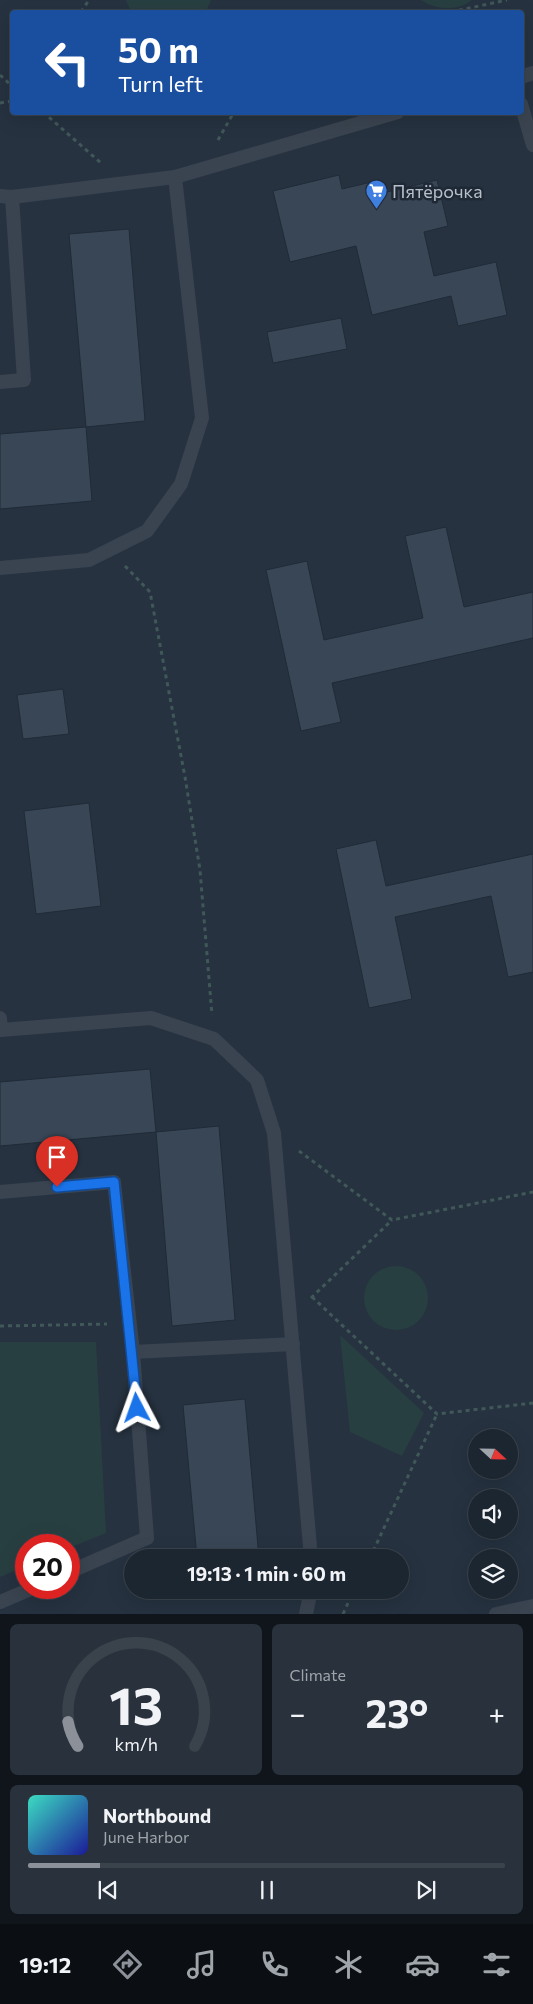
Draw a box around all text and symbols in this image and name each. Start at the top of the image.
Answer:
text: 50 m [118,27,199,70]
icon: left [35,30,100,95]
text: Turn left [118,70,203,97]
supermarket icon: Пятёрочка [364,179,388,210]
place label: Пятёрочка [392,180,483,202]
pin [36,1136,78,1187]
icon: arrive [43,1143,71,1171]
position arrow [110,1381,162,1433]
north arrow [468,1429,518,1479]
map controls [468,1429,518,1599]
button: sound [468,1489,518,1539]
speed limit sign: 20 [15,1534,80,1599]
button: layers [468,1549,518,1599]
text: 19:13 · 1 min · 60 m [187,1562,346,1585]
text: Climate [290,1665,346,1684]
text: 13 [109,1672,163,1736]
text: 23° [366,1689,428,1736]
text: − [290,1696,305,1730]
text: + [489,1696,505,1730]
text: km/h [114,1733,157,1755]
text: Northbound [103,1804,211,1827]
text: June Harbor [103,1827,189,1846]
icon: previous [94,1876,122,1904]
icon: pause [253,1876,281,1904]
icon: next [412,1876,440,1904]
icon: directions [110,1947,145,1982]
icon: music [184,1947,219,1982]
icon: phone [257,1947,292,1982]
icon: climate [331,1947,366,1982]
icon: car [405,1947,440,1982]
icon: filters [479,1947,514,1982]
text: 19:12 [19,1951,71,1978]

